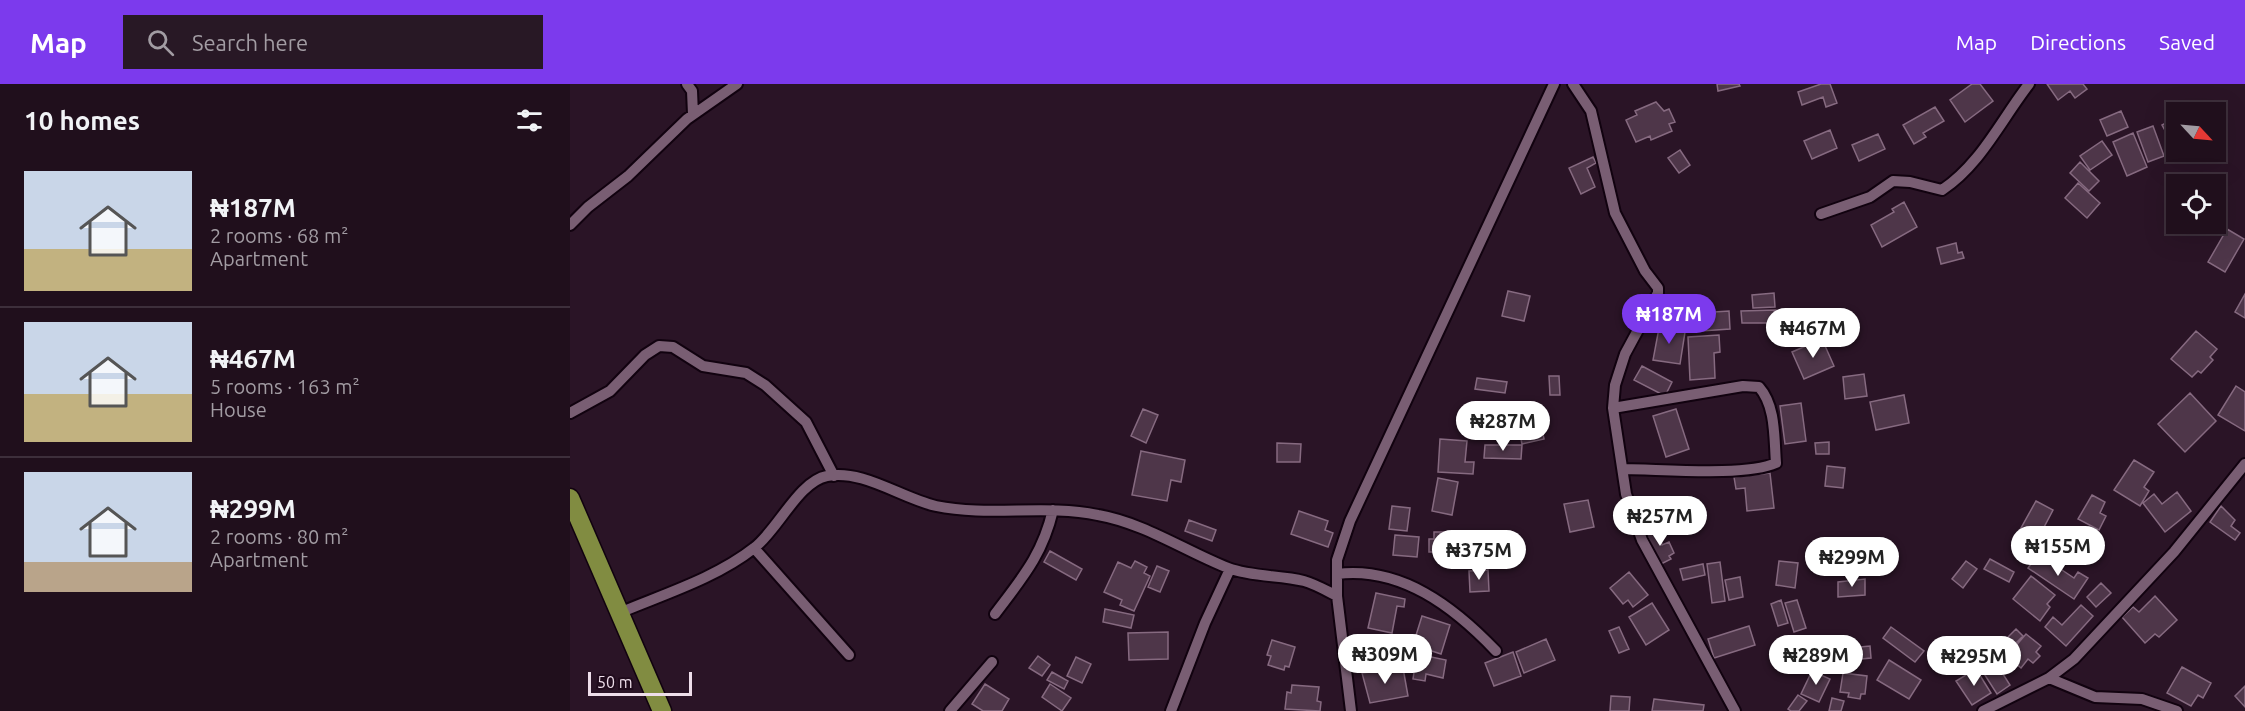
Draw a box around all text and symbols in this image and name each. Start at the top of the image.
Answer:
search box [123,15,543,69]
icon: search [144,26,177,59]
text: Map [30,27,87,58]
text: Search here [192,30,308,55]
text: Map [1956,30,1997,54]
text: Directions [2030,30,2126,54]
text: Saved [2159,30,2215,54]
north arrow [2166,102,2226,162]
map controls [2166,102,2226,234]
icon: filters [513,104,546,137]
text: 10 homes [24,106,140,135]
button: locate [2166,174,2226,234]
text: ₦187M [210,193,296,222]
icon: home [72,195,144,267]
text: 2 rooms · 68 m² [210,224,348,247]
text: Apartment [210,247,308,270]
pin: ₦187M [1627,294,1711,345]
text: ₦187M [1636,302,1702,325]
pin: ₦467M [1771,308,1855,359]
text: ₦467M [1780,316,1846,339]
text: ₦467M [210,344,296,373]
icon: home [72,346,144,418]
text: 5 rooms · 163 m² [210,375,360,398]
text: House [210,398,267,421]
pin: ₦287M [1461,401,1545,452]
text: ₦287M [1470,409,1536,432]
text: ₦299M [210,494,296,523]
icon: home [72,496,144,568]
pin: ₦257M [1618,496,1702,547]
text: ₦257M [1627,504,1693,527]
text: 2 rooms · 80 m² [210,525,348,548]
pin: ₦155M [2016,526,2100,577]
pin: ₦375M [1437,530,1521,581]
text: ₦155M [2025,534,2091,557]
pin: ₦299M [1810,537,1894,588]
text: ₦375M [1446,538,1512,561]
text: ₦299M [1819,545,1885,568]
text: Apartment [210,548,308,571]
pin: ₦309M [1343,634,1427,685]
pin: ₦289M [1774,635,1858,686]
pin: ₦295M [1932,636,2016,687]
text: ₦309M [1352,642,1418,665]
text: ₦289M [1783,643,1849,666]
text: ₦295M [1941,644,2007,667]
scale bar [588,669,692,696]
text: 50 m [597,673,633,691]

